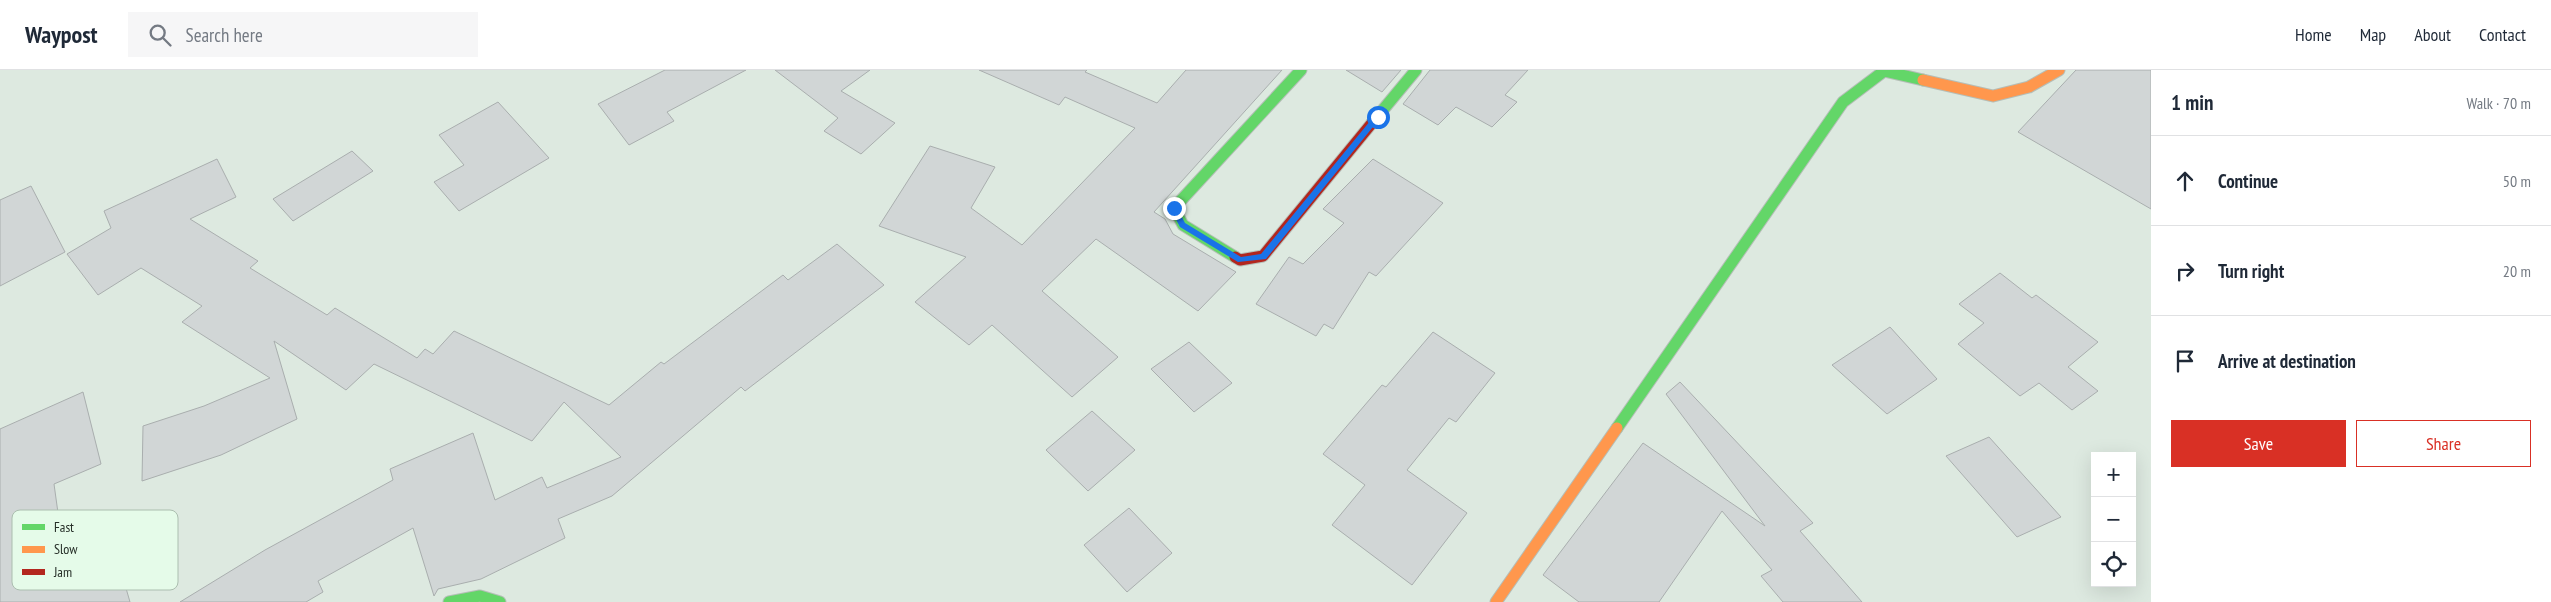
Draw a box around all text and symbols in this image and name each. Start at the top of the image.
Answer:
search box [128,12,478,57]
text: Waypost [25,19,98,50]
icon: search [146,21,174,49]
text: Search here [186,23,263,47]
text: Home [2295,23,2332,46]
text: Map [2360,23,2386,46]
text: About [2414,23,2451,46]
text: Contact [2479,23,2526,46]
text: 1 min [2171,89,2213,116]
text: Walk · 70 m [2466,93,2531,113]
route start [1367,106,1390,129]
icon: ahead [2171,167,2199,195]
text: Continue [2218,169,2278,193]
text: 50 m [2503,171,2531,191]
route end [1163,197,1186,220]
icon: right [2171,257,2199,285]
text: Turn right [2218,259,2284,283]
text: 20 m [2503,261,2531,281]
icon: arrive [2171,347,2199,375]
text: Arrive at destination [2218,349,2356,373]
button: Save [2171,420,2346,467]
button: Share [2356,420,2531,467]
map controls [2091,452,2136,587]
button: + [2091,452,2136,497]
button: − [2091,497,2136,542]
legend [12,510,178,590]
text: Fast [54,518,74,536]
text: Slow [54,540,78,558]
button: locate [2091,542,2136,587]
text: Jam [53,563,72,581]

